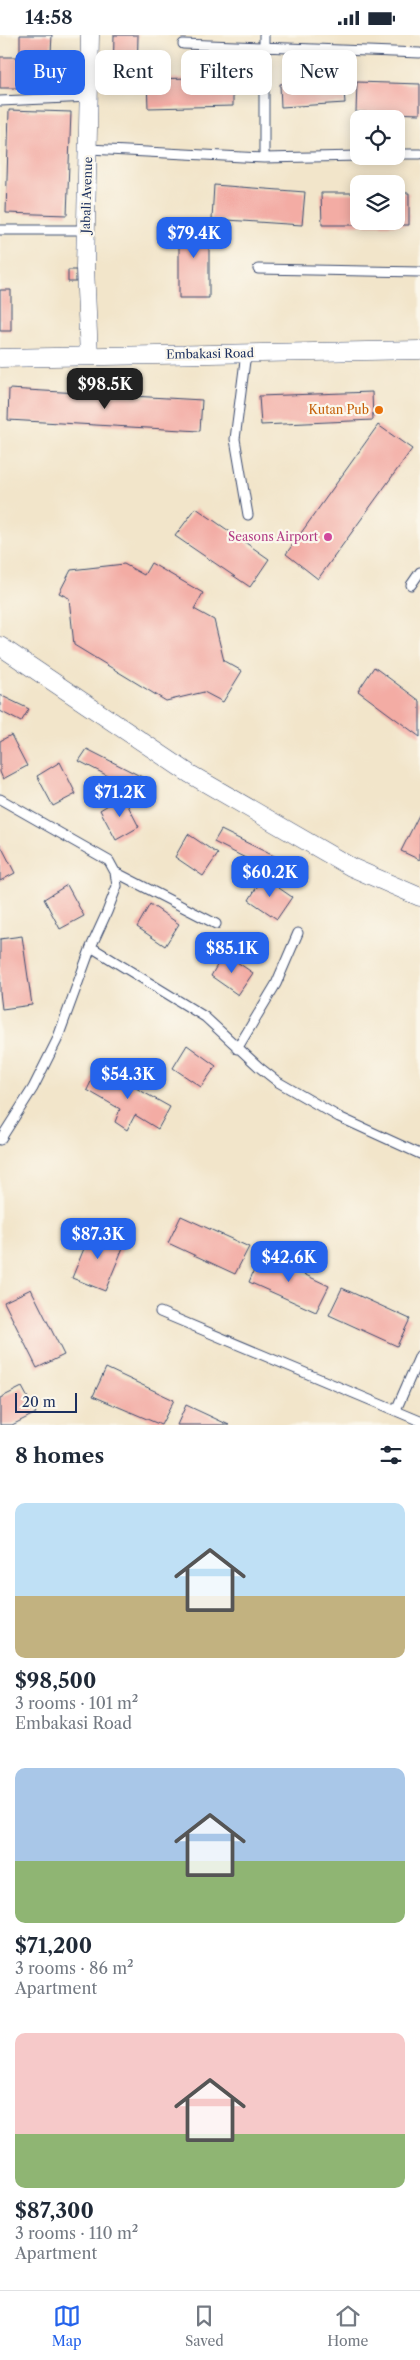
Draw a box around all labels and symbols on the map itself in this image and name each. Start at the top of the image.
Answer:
street label: Jabali Avenue [78,156,95,236]
pin: $79.4K [153,217,235,259]
street label: Embakasi Road [166,345,255,362]
pin: $98.5K [64,367,146,410]
place label: Kutan Pub [308,402,369,417]
marker: Kutan Pub [373,404,385,416]
place label: Seasons Airport [228,529,319,544]
marker: Seasons Airport [322,531,334,543]
pin: $71.2K [79,775,161,818]
pin: $60.2K [229,855,311,898]
pin: $85.1K [191,931,273,974]
pin: $54.3K [87,1057,169,1100]
pin: $87.3K [57,1217,139,1260]
pin: $42.6K [248,1241,330,1283]
scale bar [15,1390,78,1413]

